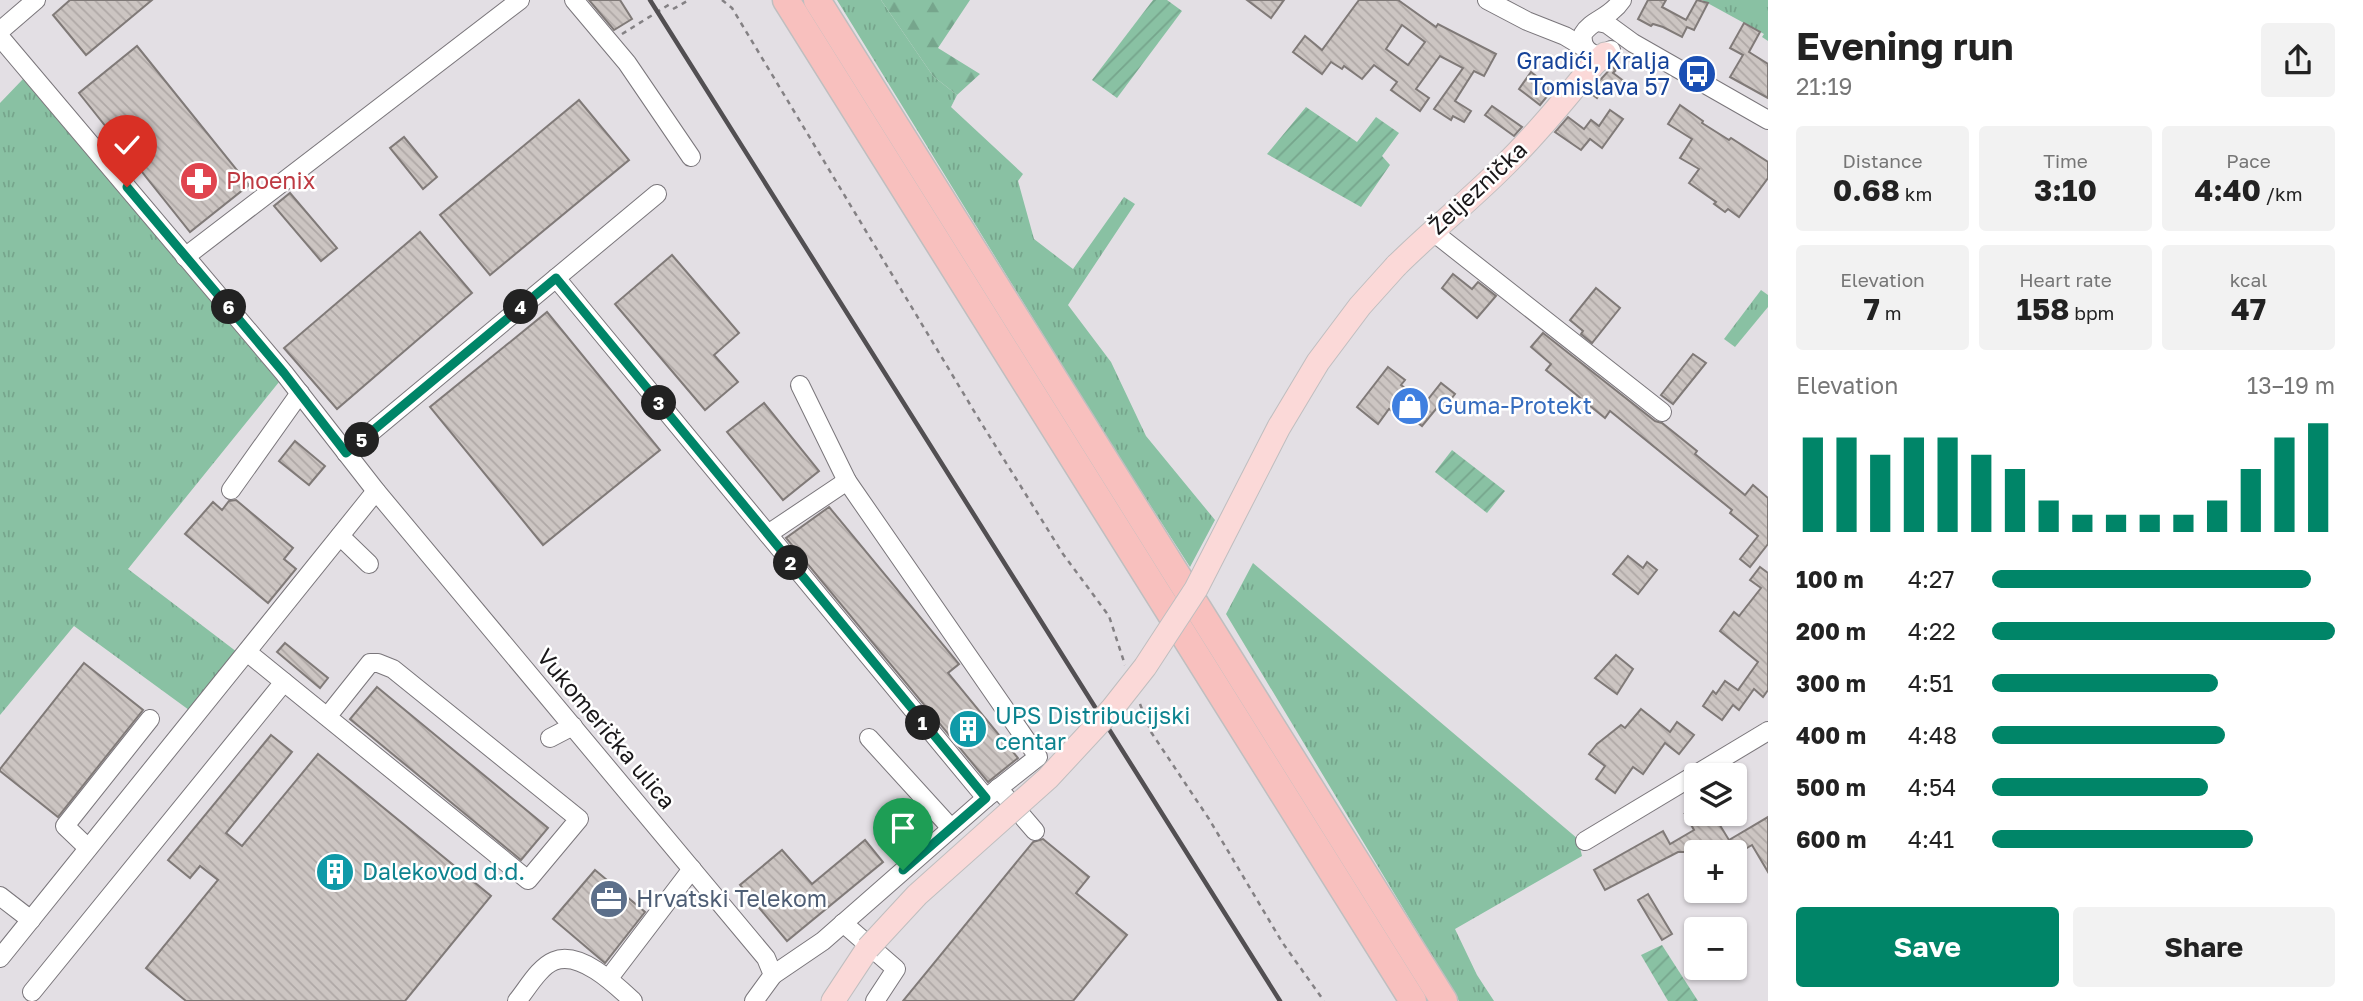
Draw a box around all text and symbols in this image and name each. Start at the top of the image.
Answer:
text: Evening run [1796,23,2014,68]
button: share [2261,23,2335,97]
place label: Gradići, Kralja Tomislava 57 [1516,46,1670,100]
bus stop icon: Gradići, Kralja Tomislava 57 [1676,53,1718,95]
text: 21:19 [1796,72,1852,100]
pin [97,115,157,187]
icon: check [108,126,146,164]
street label: Željeznička [1422,135,1532,240]
text: Distance [1843,149,1922,172]
text: Time [2043,149,2088,172]
text: Pace [2226,149,2271,172]
pharmacy icon: Phoenix [178,160,220,202]
place label: Phoenix [226,166,316,194]
text: 0.68 [1833,172,1900,208]
text: 3:10 [2034,172,2097,208]
text: 4:40 [2194,172,2261,208]
text: km [1900,182,1932,205]
text: /km [2261,182,2303,205]
text: Elevation [1840,268,1925,291]
text: Heart rate [2019,268,2112,291]
text: kcal [2230,268,2267,291]
pin: 6 [212,290,246,324]
pin: 4 [504,290,538,324]
text: 7 [1864,291,1880,327]
text: 158 [2017,291,2070,327]
text: 47 [2231,291,2266,327]
text: 6 [222,295,235,318]
text: 4 [515,295,526,318]
text: m [1880,301,1901,324]
text: bpm [2070,301,2114,324]
text: Elevation [1796,371,1898,399]
text: 13–19 m [2247,371,2335,399]
shop icon: Guma-Protekt [1389,385,1431,427]
pin: 3 [642,386,676,420]
text: 3 [653,391,664,414]
place label: Guma-Protekt [1437,391,1592,419]
pin: 5 [344,422,380,458]
text: 5 [356,428,367,451]
pin: 2 [774,546,808,580]
text: 2 [785,551,796,574]
text: 100 m [1796,565,1864,593]
text: 4:27 [1908,565,1954,593]
text: 200 m [1796,617,1866,645]
text: 4:22 [1908,617,1956,645]
street label: Vukomerička ulica [532,643,682,814]
text: 300 m [1796,669,1866,697]
text: 4:51 [1908,669,1953,697]
place label: UPS Distribucijski centar [995,701,1190,755]
pin: 1 [906,706,940,740]
building icon: UPS Distribucijski centar [947,708,989,750]
text: 1 [918,711,927,734]
text: 400 m [1796,721,1866,749]
text: 4:48 [1908,721,1957,749]
map controls [1684,763,1747,980]
button: layers [1684,763,1747,826]
text: 500 m [1796,773,1866,801]
text: 4:54 [1908,773,1956,801]
pin [873,798,933,870]
icon: arrive [884,809,922,847]
text: 600 m [1796,825,1866,853]
text: 4:41 [1908,825,1954,853]
button: + [1684,840,1747,903]
building icon: Dalekovod d.d. [314,851,356,893]
place label: Dalekovod d.d. [362,857,525,885]
office icon: Hrvatski Telekom [588,878,630,920]
place label: Hrvatski Telekom [636,884,827,912]
button: Save [1796,907,2059,987]
button: Share [2073,907,2335,987]
button: − [1684,917,1747,980]

